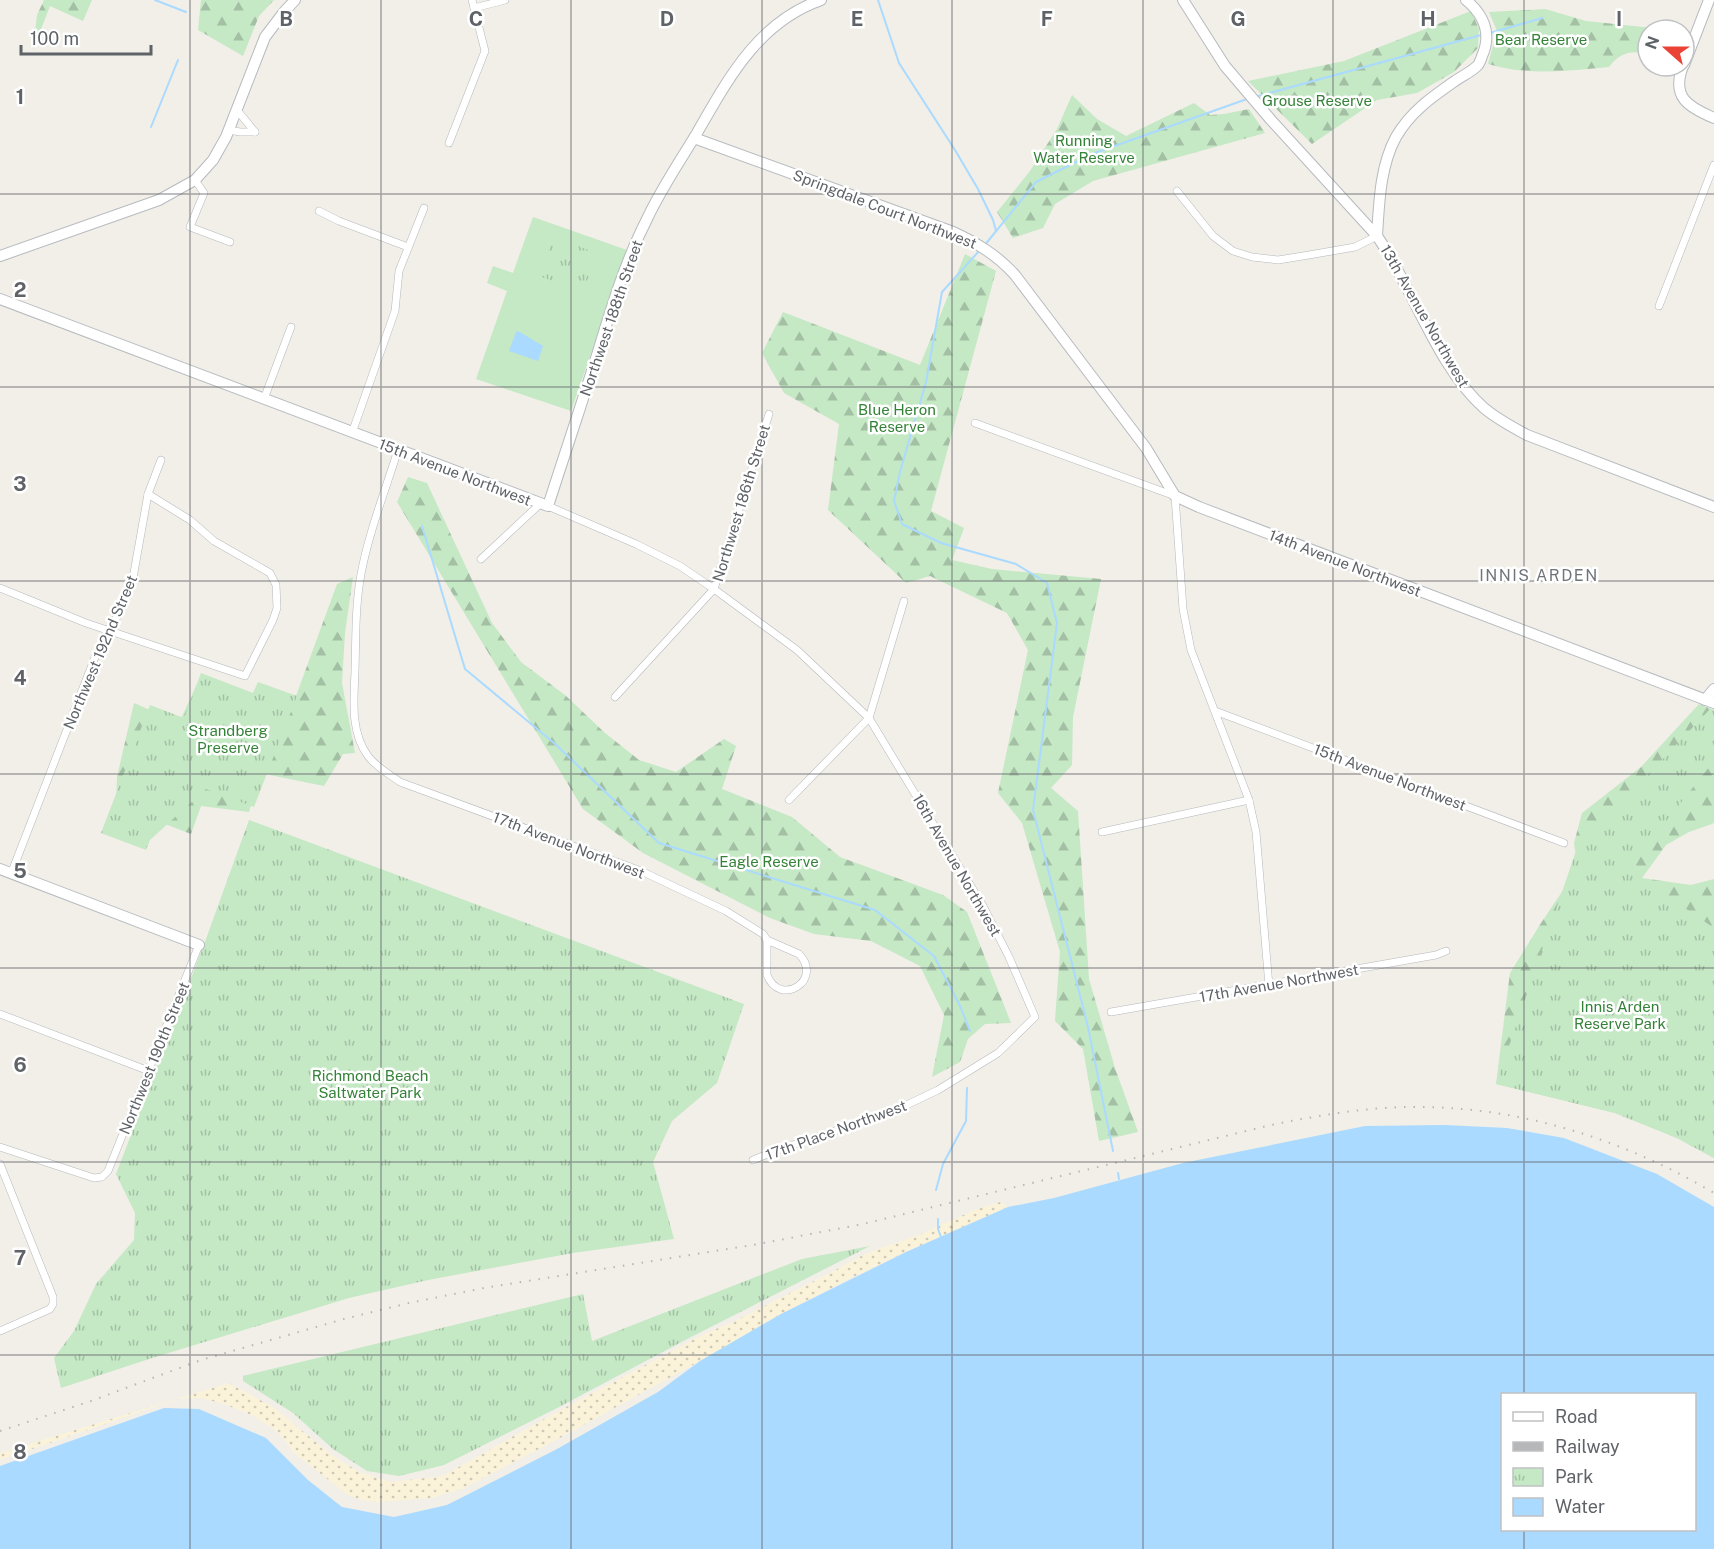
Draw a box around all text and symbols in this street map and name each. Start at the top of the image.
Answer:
text: B [279,7,293,31]
text: C [469,7,483,31]
text: D [660,7,674,31]
text: E [851,7,863,31]
text: F [1041,7,1053,31]
text: G [1230,7,1246,31]
text: H [1420,7,1436,31]
text: I [1616,7,1622,31]
scale bar [21,18,152,56]
north arrow [1636,18,1696,78]
text: 100 m [30,28,79,49]
park label: Bear Reserve [1495,31,1587,48]
text: N [1641,34,1664,52]
text: 1 [16,85,24,109]
park label: Grouse Reserve [1262,92,1372,109]
park label: Running Water Reserve [1033,132,1135,166]
street label: Springdale Court Northwest [791,166,979,252]
street label: Northwest 188th Street [576,238,646,398]
street label: 13th Avenue Northwest [1377,242,1473,390]
text: 2 [14,278,26,302]
park label: Blue Heron Reserve [858,401,936,435]
street label: Northwest 186th Street [709,422,773,584]
street label: 15th Avenue Northwest [376,435,534,509]
text: 3 [13,472,27,496]
street label: 14th Avenue Northwest [1267,526,1424,600]
district label: INNIS ARDEN [1479,566,1599,585]
street label: Northwest 192nd Street [60,572,140,732]
text: 4 [13,666,27,690]
park label: Strandberg Preserve [188,722,268,756]
street label: 15th Avenue Northwest [1311,740,1469,814]
street label: 16th Avenue Northwest [909,791,1005,939]
street label: 17th Avenue Northwest [491,808,647,882]
park label: Eagle Reserve [719,853,819,870]
text: 5 [13,859,27,883]
street label: 17th Avenue Northwest [1198,961,1360,1005]
street label: Northwest 190th Street [116,979,192,1137]
park label: Innis Arden Reserve Park [1574,998,1666,1032]
text: 6 [13,1053,27,1077]
park label: Richmond Beach Saltwater Park [312,1067,428,1101]
street label: 17th Place Northwest [763,1097,909,1163]
text: 7 [14,1246,26,1270]
legend [1501,1393,1696,1531]
text: Road [1555,1406,1598,1427]
text: Railway [1555,1436,1620,1457]
text: 8 [13,1440,27,1464]
text: Park [1555,1466,1593,1487]
text: Water [1555,1496,1605,1517]

